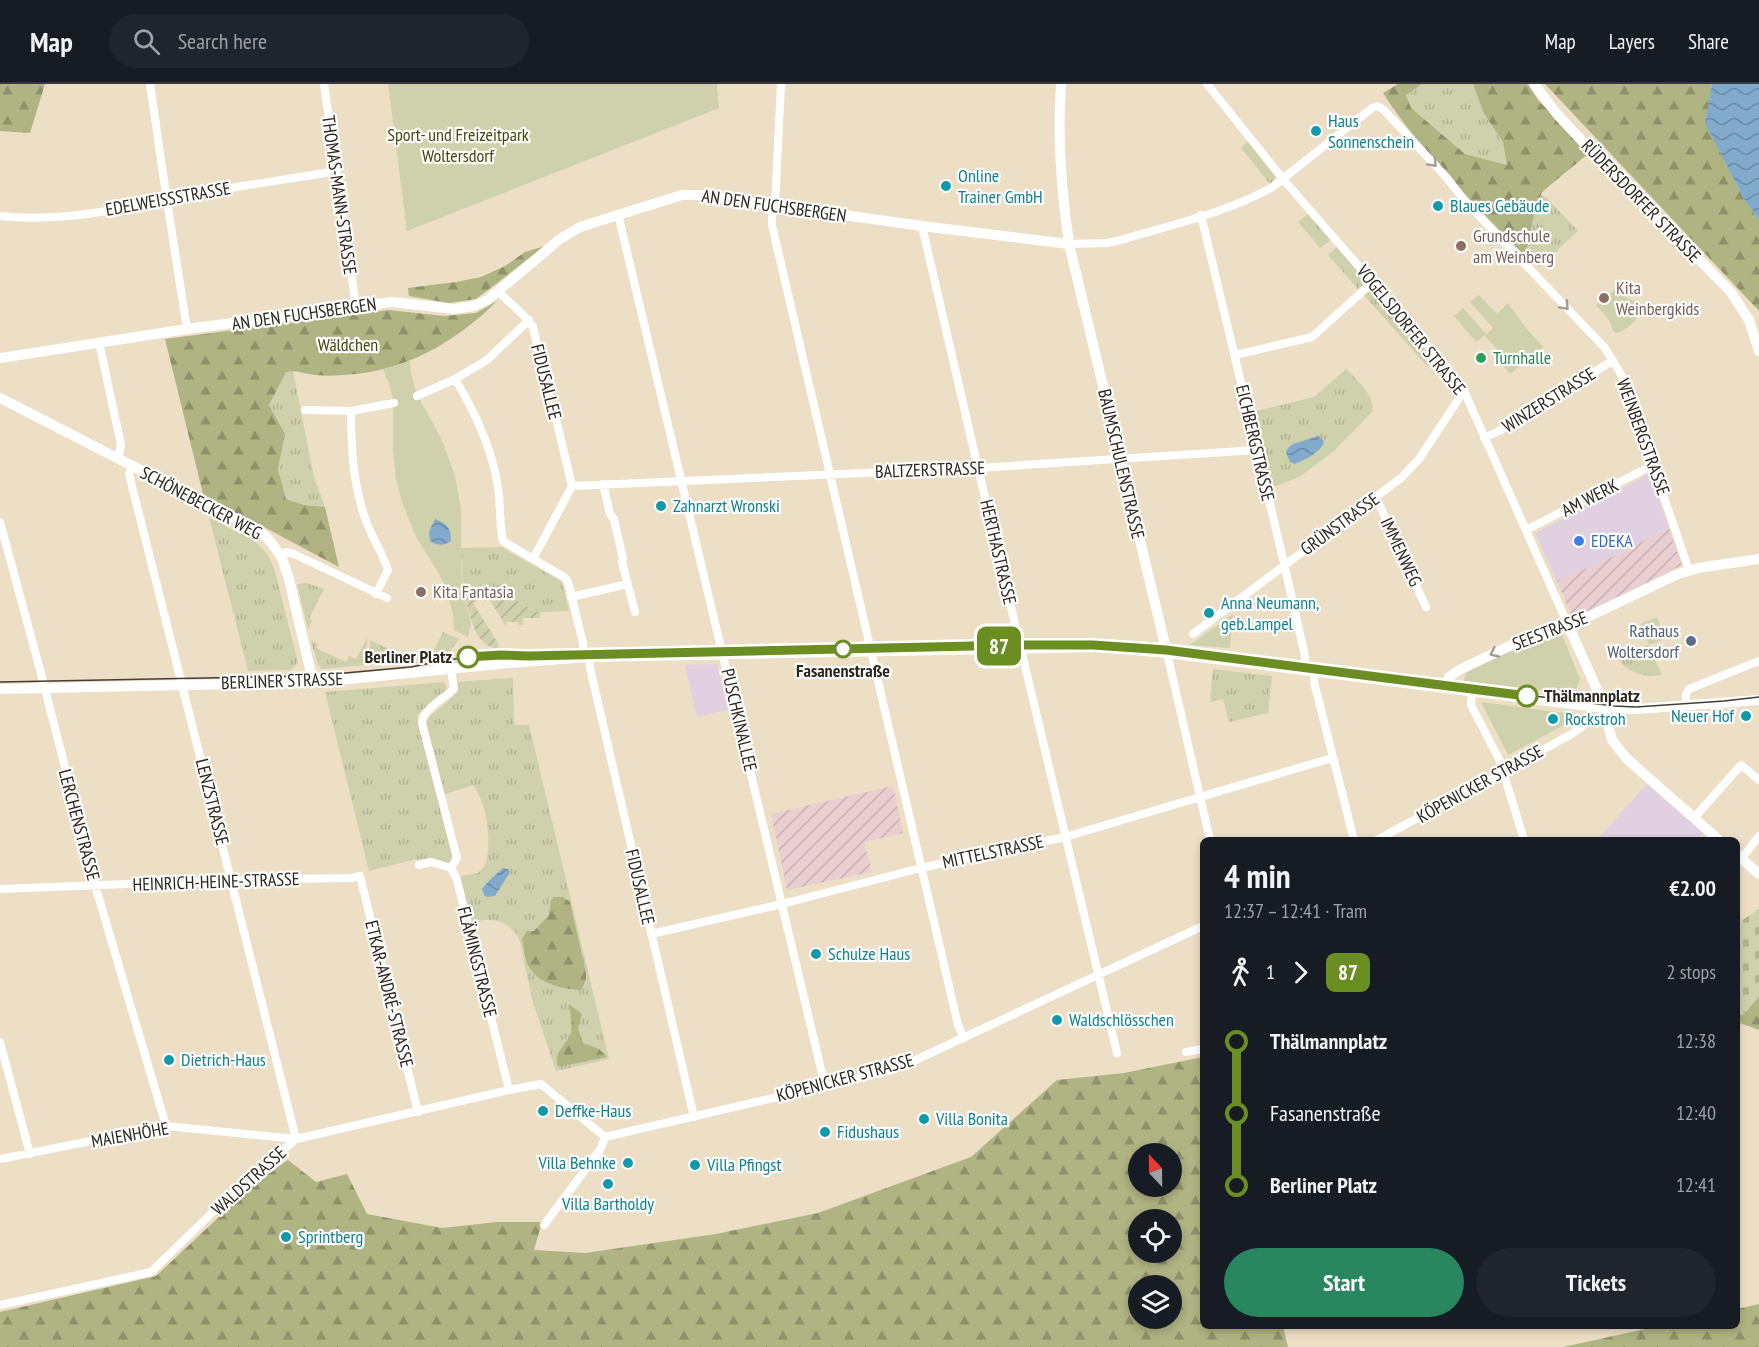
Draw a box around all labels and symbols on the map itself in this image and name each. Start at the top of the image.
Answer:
place label: Haus Sonnenschein [1328,109,1414,153]
street label: THOMAS-MANN-STRASSE [317,114,362,276]
park label: Sport- und Freizeitpark Woltersdorf [387,123,529,167]
marker: Haus Sonnenschein [1309,124,1323,138]
street label: RÜDERSDORFER STRASSE [1577,134,1706,267]
one-way arrow [1426,156,1437,166]
place label: Online Trainer GmbH [958,164,1043,208]
street label: EDELWEISSSTRASSE [104,176,232,221]
marker: Online Trainer GmbH [939,179,953,193]
street label: AN DEN FUCHSBERGEN [700,184,848,227]
place label: Blaues Gebäude [1450,194,1549,217]
marker: Blaues Gebäude [1431,199,1445,213]
place label: Grundschule am Weinberg [1473,224,1554,268]
marker: Grundschule am Weinberg [1454,239,1468,253]
street label: VOGELSDORFER STRASSE [1351,259,1471,399]
place label: Kita Weinbergkids [1616,276,1699,320]
marker: Kita Weinbergkids [1597,291,1611,305]
street label: AN DEN FUCHSBERGEN [230,292,378,335]
one-way arrow [1558,299,1569,310]
park label: Wäldchen [318,333,378,356]
street label: FIDUSALLEE [526,342,567,422]
place label: Turnhalle [1493,346,1551,369]
marker: Turnhalle [1474,351,1488,365]
street label: WINZERSTRASSE [1498,362,1600,437]
street label: WEINBERGSTRASSE [1612,375,1675,498]
street label: EICHBERGSTRASSE [1231,383,1280,503]
street label: BAUMSCHULENSTRASSE [1093,387,1150,541]
street label: BALTZERSTRASSE [875,456,985,483]
street label: SCHÖNEBECKER WEG [136,461,266,544]
street label: AM WERK [1557,473,1622,522]
street label: GRÜNSTRASSE [1296,487,1384,560]
place label: Zahnarzt Wronski [673,494,780,517]
street label: HERTHASTRASSE [975,497,1022,607]
marker: Zahnarzt Wronski [654,499,668,513]
street label: IMMENWEG [1376,514,1427,590]
place label: EDEKA [1591,529,1633,552]
marker: EDEKA [1572,534,1586,548]
place label: Kita Fantasia [433,580,514,603]
marker: Kita Fantasia [414,585,428,599]
place label: Anna Neumann, geb.Lampel [1221,591,1319,635]
marker: Anna Neumann, geb.Lampel [1202,606,1216,620]
street label: SEESTRASSE [1509,606,1591,655]
place label: Rathaus Woltersdorf [1607,619,1680,663]
line badge: 87 [972,626,1026,666]
marker: Rathaus Woltersdorf [1684,634,1698,648]
marker: Fasanenstraße [834,640,852,658]
place label: Berliner Platz [365,645,452,668]
marker: Berliner Platz [457,646,479,668]
one-way arrow [1490,646,1501,658]
place label: Fasanenstraße [796,659,890,682]
street label: PUSCHKINALLEE [717,666,762,774]
street label: BERLINER STRASSE [221,667,343,694]
place label: Thälmannplatz [1544,684,1640,707]
marker: Thälmannplatz [1516,685,1538,707]
place label: Neuer Hof [1671,704,1735,727]
place label: Rockstroh [1565,707,1626,730]
marker: Neuer Hof [1739,709,1753,723]
marker: Rockstroh [1546,712,1560,726]
street label: KÖPENICKER STRASSE [1413,739,1547,828]
street label: LENZSTRASSE [191,756,234,848]
street label: LERCHENSTRASSE [54,767,105,883]
street label: MITTELSTRASSE [940,830,1046,873]
street label: FIDUSALLEE [621,847,660,927]
street label: HEINRICH-HEINE-STRASSE [132,867,300,896]
street label: FLÄMINGSTRASSE [453,904,502,1020]
street label: ETKAR-ANDRÉ-STRASSE [360,918,419,1070]
place label: Schulze Haus [828,942,910,965]
marker: Schulze Haus [809,947,823,961]
place label: Waldschlösschen [1069,1008,1174,1031]
marker: Waldschlösschen [1050,1013,1064,1027]
place label: Dietrich-Haus [181,1048,266,1071]
street label: KÖPENICKER STRASSE [774,1048,916,1107]
marker: Dietrich-Haus [162,1053,176,1067]
place label: Deffke-Haus [555,1099,631,1122]
marker: Deffke-Haus [536,1104,550,1118]
place label: Villa Bonita [935,1107,1008,1130]
marker: Villa Bonita [917,1112,931,1126]
street label: MAIENHÖHE [89,1116,171,1153]
place label: Fidushaus [837,1120,899,1143]
marker: Fidushaus [818,1125,832,1139]
street label: WALDSTRASSE [207,1141,291,1220]
north arrow [1128,1143,1182,1197]
place label: Villa Behnke [537,1151,616,1174]
place label: Villa Pfingst [706,1153,781,1176]
marker: Villa Behnke [621,1156,635,1170]
marker: Villa Pfingst [688,1158,702,1172]
marker: Villa Bartholdy [601,1177,615,1191]
place label: Villa Bartholdy [561,1192,654,1215]
place label: Sprintberg [298,1225,363,1248]
marker: Sprintberg [279,1230,293,1244]

